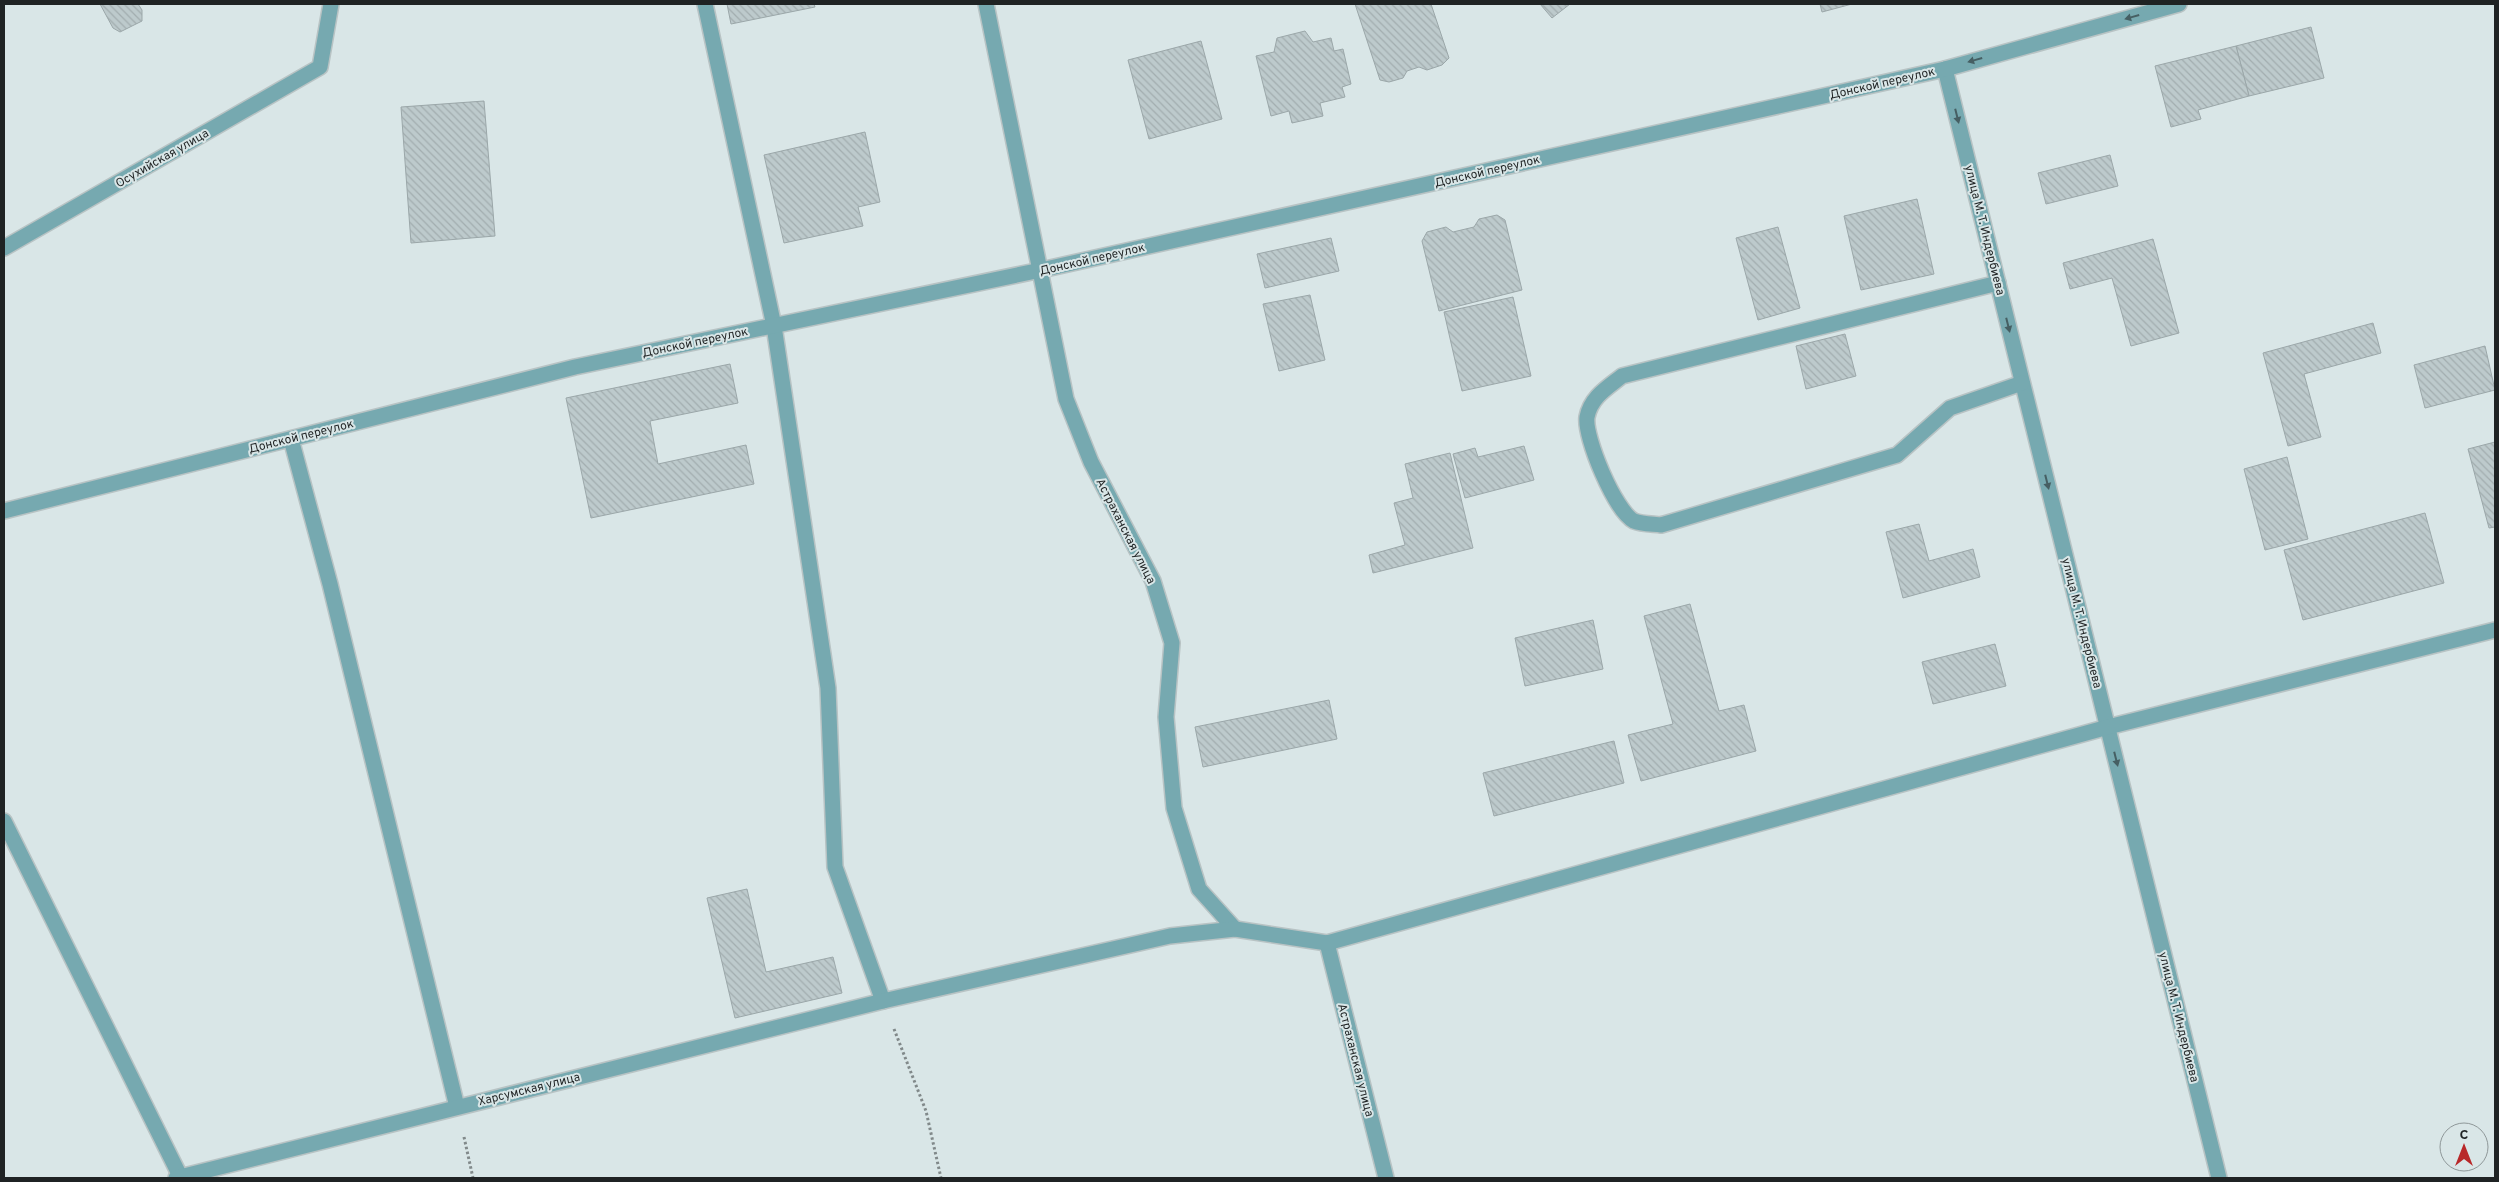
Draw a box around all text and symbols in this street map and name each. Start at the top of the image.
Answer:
one-way arrow [2124,13,2139,21]
one-way arrow [1968,57,1983,65]
street label: Донской переулок [1828,64,1937,104]
one-way arrow [1953,108,1961,123]
street label: Осухийская улица [113,126,212,192]
street label: Донской переулок [1433,152,1542,192]
street label: улица М. Т. Индербиева [1960,163,2008,297]
street label: Донской переулок [1038,240,1147,280]
one-way arrow [2004,317,2012,332]
street label: Донской переулок [641,324,750,362]
street label: Донской переулок [247,416,356,458]
one-way arrow [2043,475,2051,490]
street label: Астраханская улица [1092,476,1159,587]
street label: улица М. Т. Индербиева [2057,556,2105,690]
one-way arrow [2112,752,2120,767]
street label: улица М. Т. Индербиева [2154,950,2202,1084]
street label: Астраханская улица [1333,1002,1377,1118]
street label: Харсумская улица [477,1070,582,1110]
north arrow [2439,1122,2489,1172]
text: С [2460,1127,2469,1144]

